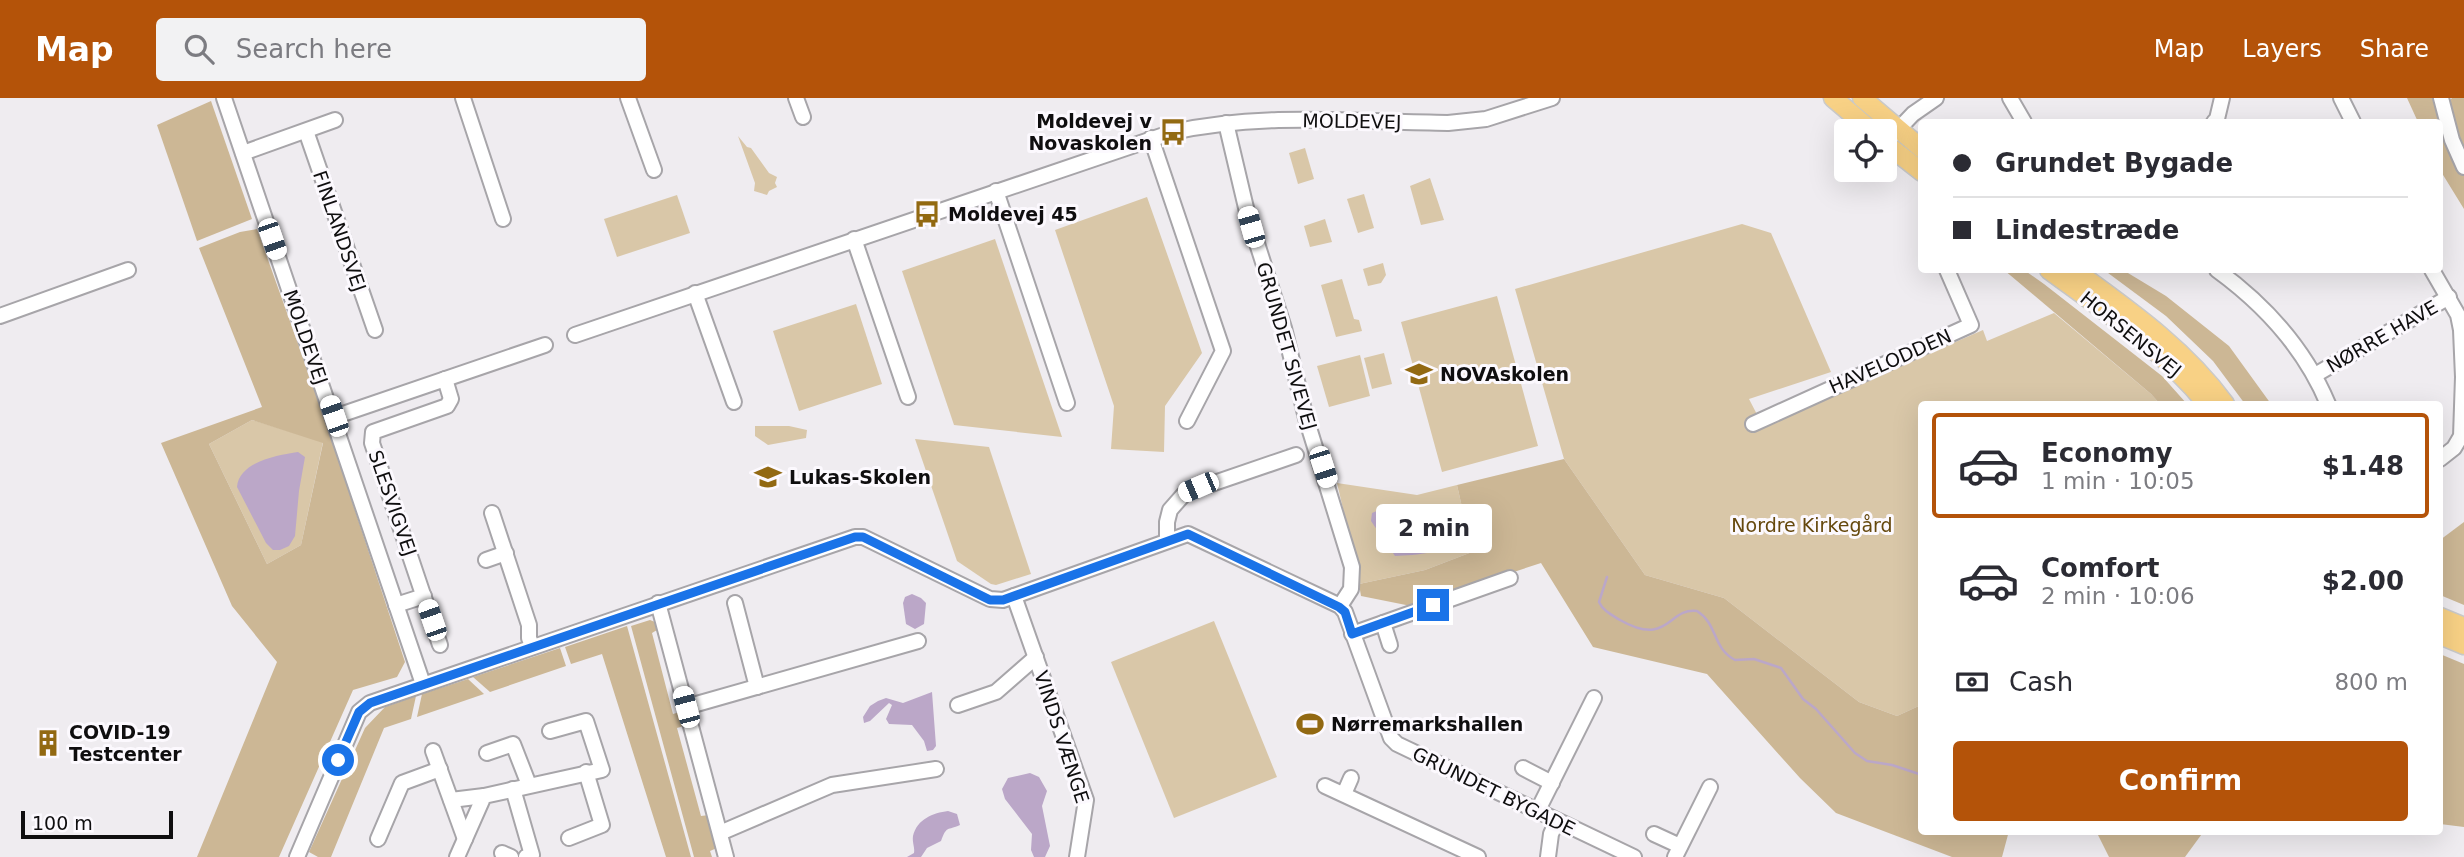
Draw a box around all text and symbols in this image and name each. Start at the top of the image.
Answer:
search box [156,18,646,81]
text: Map [35,30,114,69]
icon: search [180,30,218,68]
text: Search here [236,34,392,64]
text: Map [2154,35,2204,63]
text: Layers [2242,35,2322,63]
text: Share [2360,35,2429,63]
street label: MOLDEVEJ [1302,109,1402,133]
place label: Moldevej v Novaskolen [1028,110,1153,154]
bus stop icon: Moldevej v Novaskolen [1158,117,1188,147]
map controls [1834,119,1897,182]
button: locate [1834,119,1897,182]
text: Grundet Bygade [1995,148,2233,178]
street label: FINLANDSVEJ [309,168,371,294]
bus stop icon: Moldevej 45 [912,199,942,229]
place label: Moldevej 45 [948,203,1078,225]
car [1236,204,1267,250]
text: Lindestræde [1995,215,2179,245]
car [256,216,289,262]
street label: GRUNDET SIVEVEJ [1252,260,1322,432]
street label: MOLDEVEJ [279,287,333,387]
street label: HORSENSVEJ [2076,287,2186,381]
street label: NØRRE HAVE [2323,295,2441,377]
street label: HAVELODDEN [1825,324,1955,398]
school or university icon: NOVAskolen [1404,359,1434,389]
place label: NOVAskolen [1440,363,1569,385]
car [318,393,351,439]
icon: car [1957,434,2020,497]
text: Economy [2041,438,2172,468]
car [1307,444,1340,490]
street label: SLESVIGVEJ [365,447,421,559]
text: $1.48 [2322,451,2404,481]
school or university icon: Lukas-Skolen [753,462,783,492]
place label: Lukas-Skolen [789,466,931,488]
text: 1 min · 10:05 [2041,468,2195,494]
car [1175,469,1222,505]
callout: 2 min [1375,504,1491,552]
park label: Nordre Kirkegård [1731,514,1893,536]
text: 2 min [1398,515,1470,541]
icon: car [1957,549,2020,612]
text: Comfort [2041,553,2159,583]
text: $2.00 [2322,566,2404,596]
text: 2 min · 10:06 [2041,583,2195,609]
route end [1417,589,1449,621]
car [416,597,449,643]
icon: cash [1953,663,1991,701]
text: Cash [2009,667,2073,697]
street label: VINDS VÆNGE [1030,668,1094,806]
text: 800 m [2334,669,2408,695]
car [671,684,702,730]
sports icon: Nørremarkshallen [1295,709,1325,739]
place label: Nørremarkshallen [1331,713,1523,735]
place label: COVID-19 Testcenter [69,721,182,765]
building icon: COVID-19 Testcenter [33,728,63,758]
button: Confirm [1953,741,2408,821]
street label: GRUNDET BYGADE [1409,742,1579,840]
route start [322,744,354,776]
scale bar [21,808,173,840]
text: 100 m [32,812,93,834]

